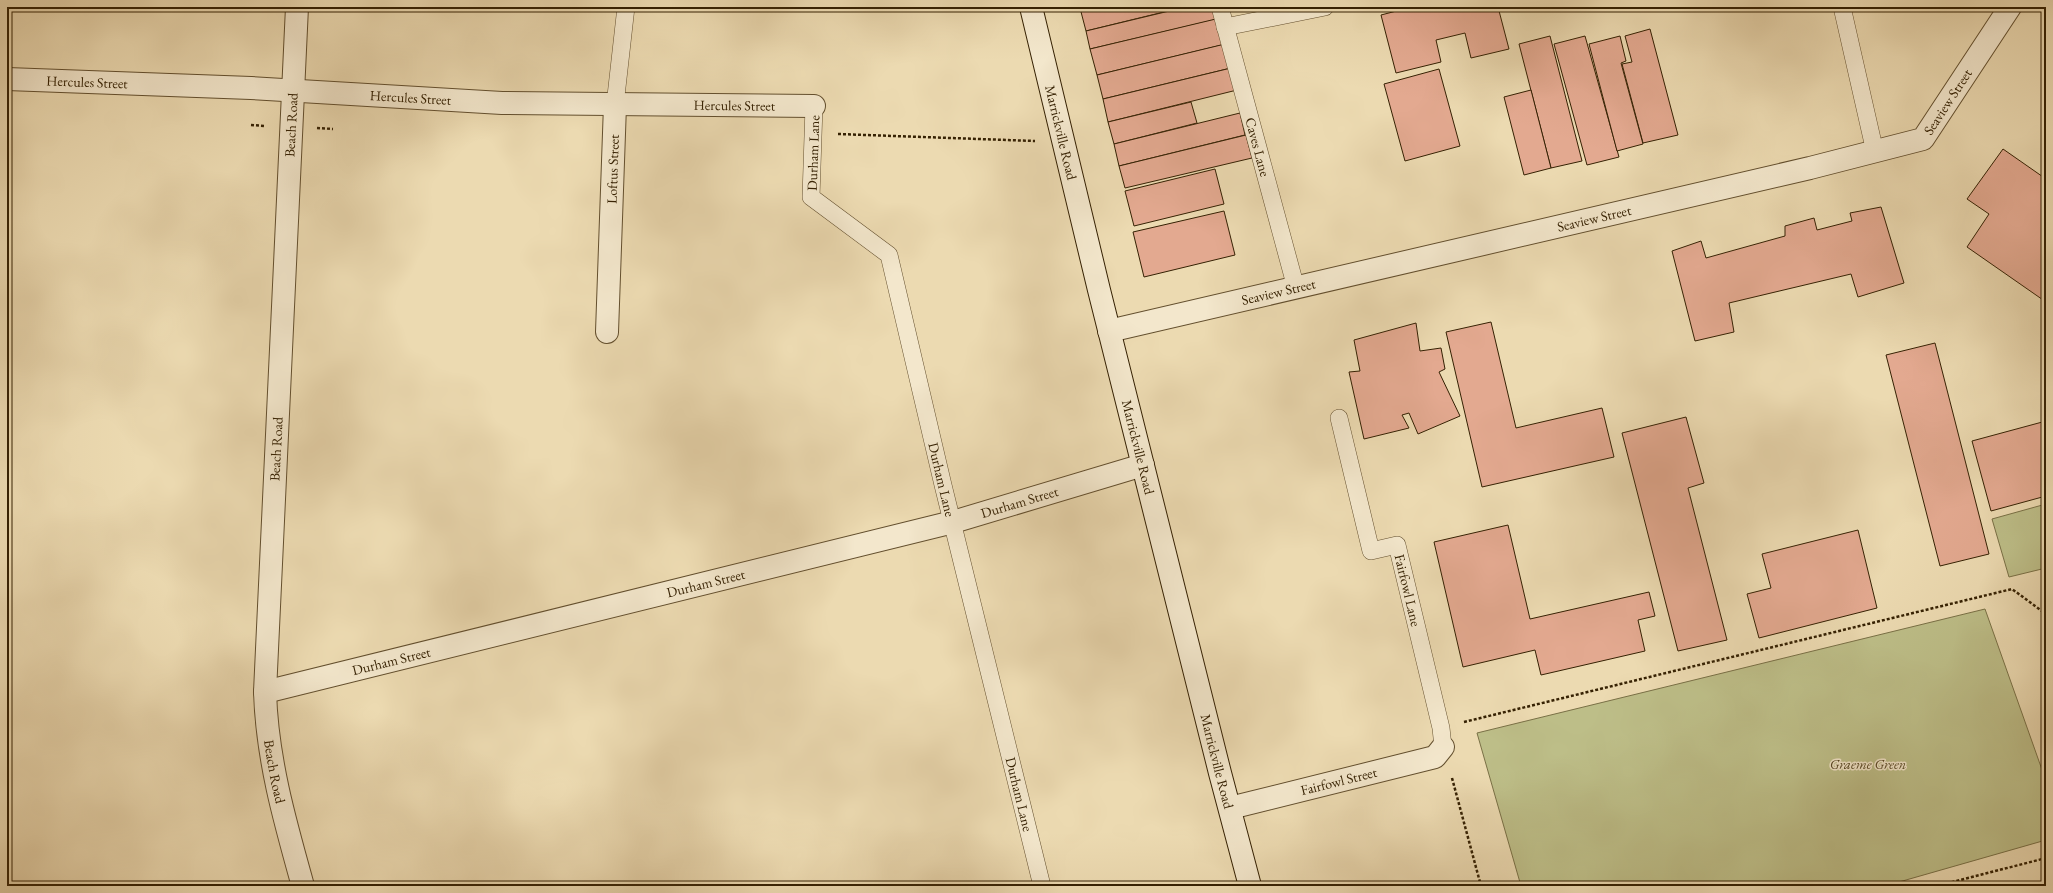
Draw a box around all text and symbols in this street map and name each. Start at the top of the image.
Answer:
street label: Seaview Street [1919,65,1976,138]
street label: Hercules Street [46,71,129,92]
street label: Marrickville Road [1041,83,1081,183]
street label: Hercules Street [369,86,452,109]
street label: Beach Road [280,92,302,158]
street label: Hercules Street [693,96,776,115]
street label: Durham Lane [803,114,823,191]
street label: Caves Lane [1241,115,1275,179]
street label: Loftus Street [603,133,623,204]
street label: Seaview Street [1555,201,1633,236]
street label: Seaview Street [1240,274,1318,309]
street label: Marrickville Road [1118,398,1159,497]
street label: Beach Road [265,416,287,482]
street label: Durham Lane [924,441,960,519]
street label: Durham Street [978,482,1061,522]
street label: Fairfowl Lane [1391,552,1425,629]
street label: Durham Street [665,565,747,601]
street label: Durham Street [350,642,433,679]
street label: Marrickville Road [1197,712,1238,811]
street label: Beach Road [260,739,290,806]
street label: Durham Lane [1002,755,1037,834]
park label: Graeme Green [1830,755,1906,773]
street label: Fairfowl Street [1299,763,1379,799]

